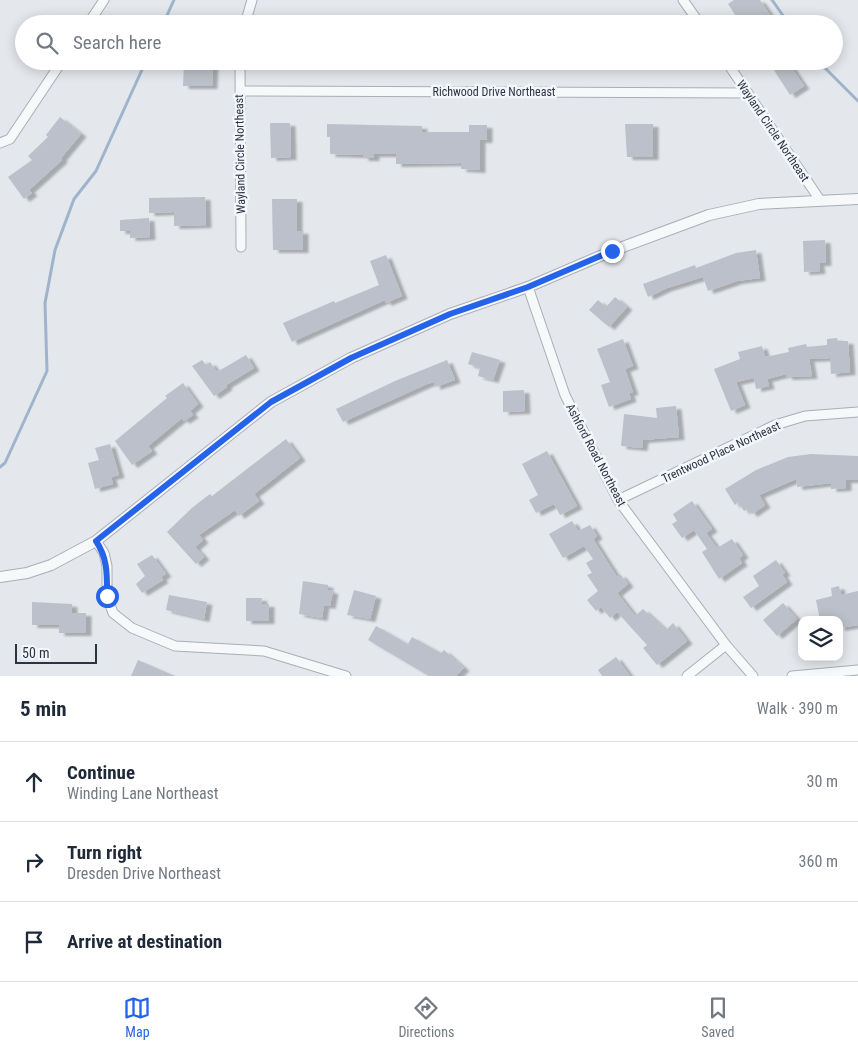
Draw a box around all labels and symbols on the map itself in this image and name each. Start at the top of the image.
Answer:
street label: Wayland Circle Northeast [734,78,812,185]
street label: Richwood Drive Northeast [433,85,556,99]
street label: Wayland Circle Northeast [232,94,248,214]
route end [601,240,624,263]
street label: Ashford Road Northeast [563,401,629,509]
street label: Trentwood Place Northeast [660,418,783,486]
route start [96,585,119,608]
scale bar [15,641,98,664]

